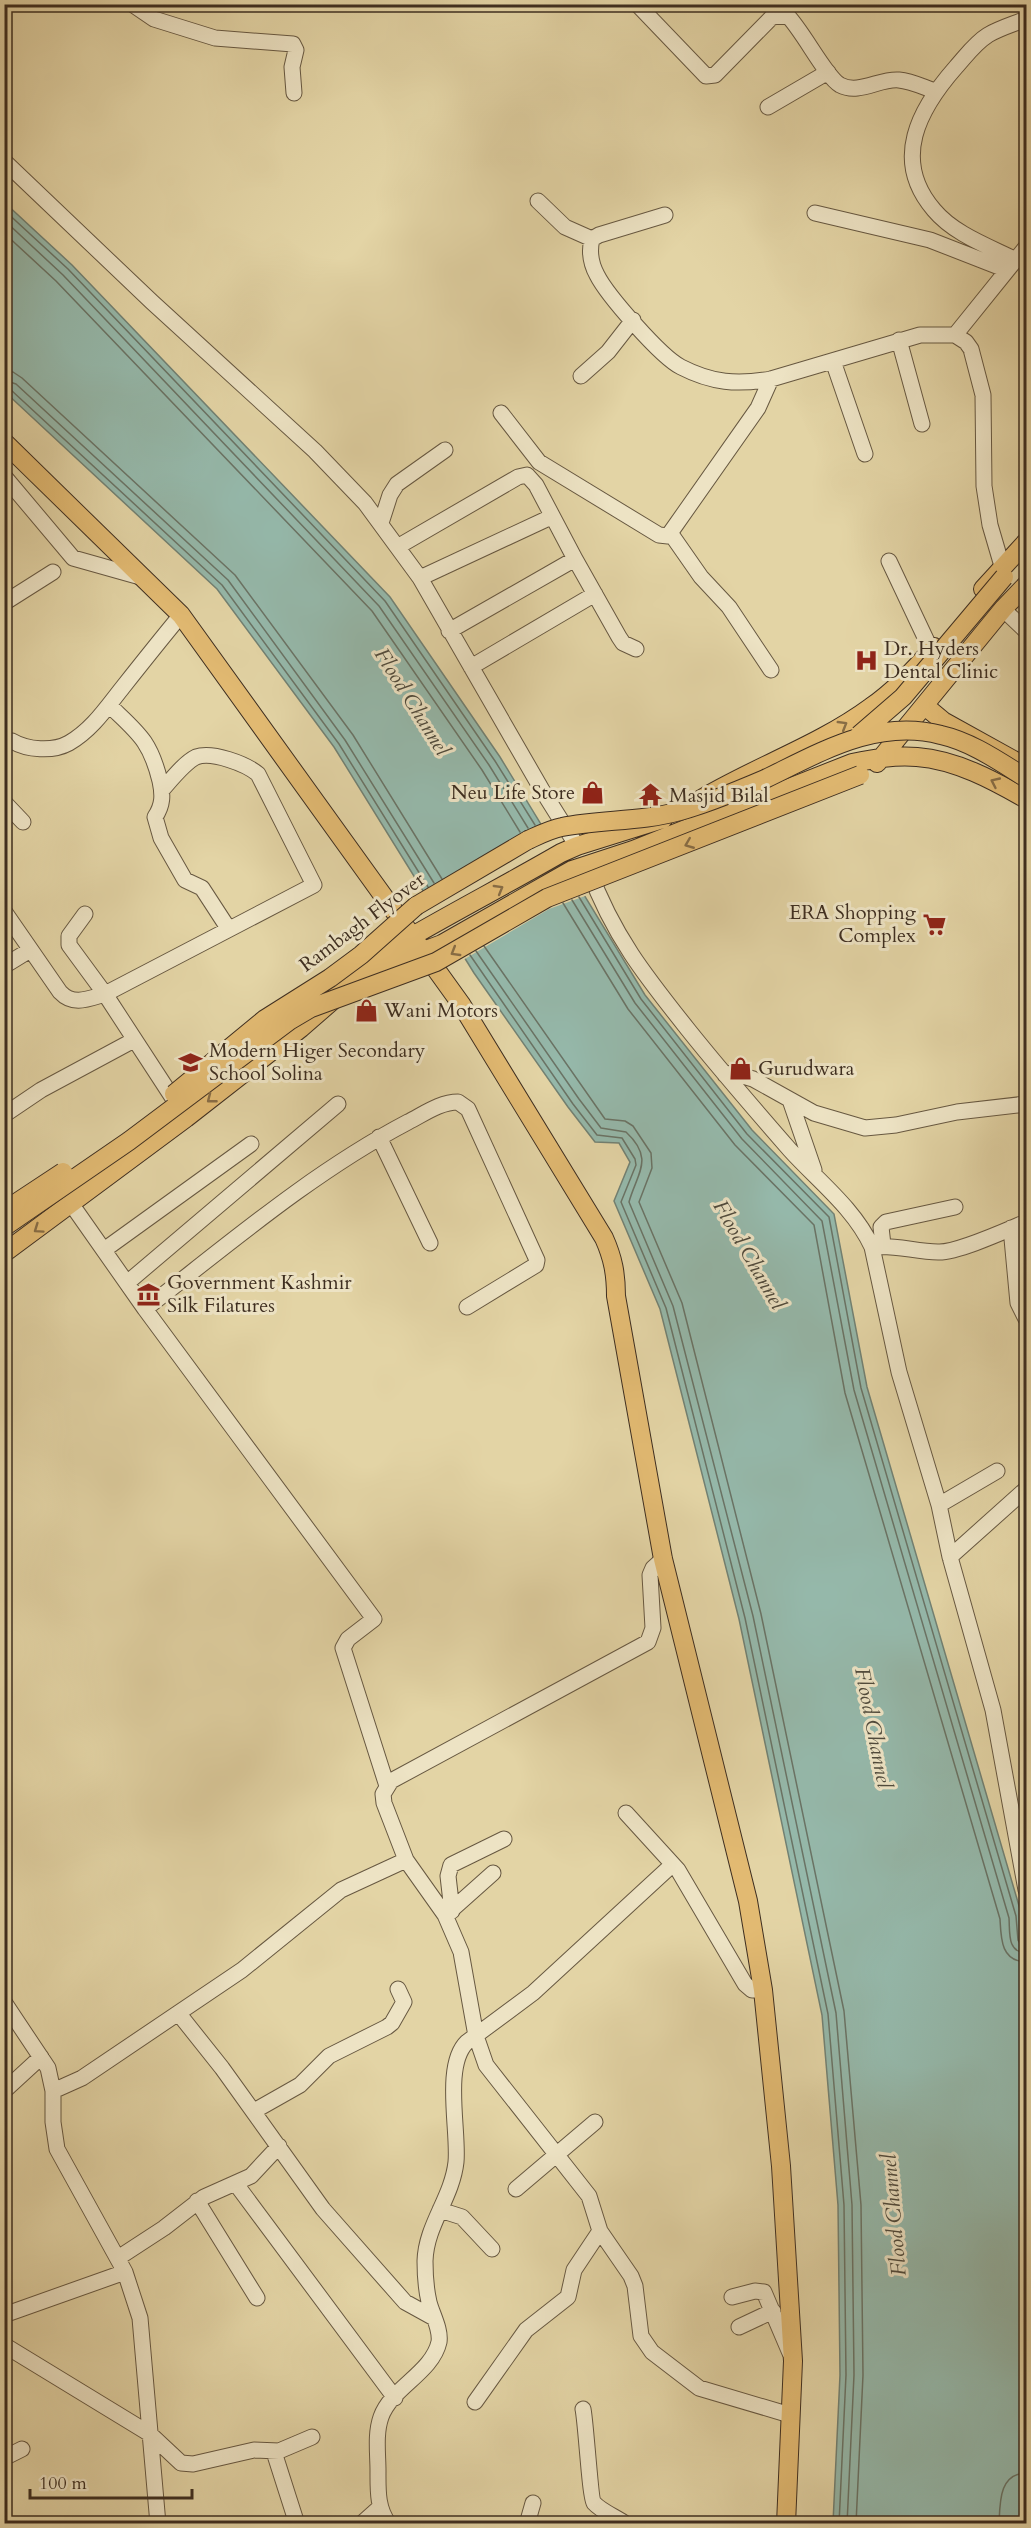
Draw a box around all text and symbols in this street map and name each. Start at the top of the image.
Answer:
place label: Dr. Hyders Dental Clinic [884,635,998,685]
water label: Flood Channel [367,642,457,763]
hospital icon: Dr. Hyders Dental Clinic [853,647,879,673]
one-way arrow [837,720,847,732]
one-way arrow [991,778,1002,790]
place label: Neu Life Store [451,779,575,806]
shop icon: Neu Life Store [580,779,606,805]
temple icon: Masjid Bilal [638,782,664,808]
place label: Masjid Bilal [669,782,768,809]
one-way arrow [684,837,695,849]
street label: Rambagh Flyover [294,865,431,978]
one-way arrow [493,884,503,896]
place label: ERA Shopping Complex [789,899,917,949]
supermarket icon: ERA Shopping Complex [921,911,947,937]
one-way arrow [451,944,461,956]
shop icon: Wani Motors [353,997,379,1023]
place label: Wani Motors [383,997,498,1024]
place label: Modern Higer Secondary School Solina [209,1037,426,1087]
school or university icon: Modern Higer Secondary School Solina [178,1049,204,1075]
shop icon: Gurudwara [727,1055,753,1081]
place label: Gurudwara [758,1055,855,1082]
one-way arrow [207,1092,218,1103]
water label: Flood Channel [706,1195,793,1316]
one-way arrow [34,1222,45,1233]
place label: Government Kashmir Silk Filatures [167,1269,352,1319]
museum icon: Government Kashmir Silk Filatures [136,1281,162,1307]
water label: Flood Channel [847,1665,899,1792]
water label: Flood Channel [874,2152,914,2277]
scale bar [30,2462,192,2500]
text: 100 m [39,2471,87,2496]

